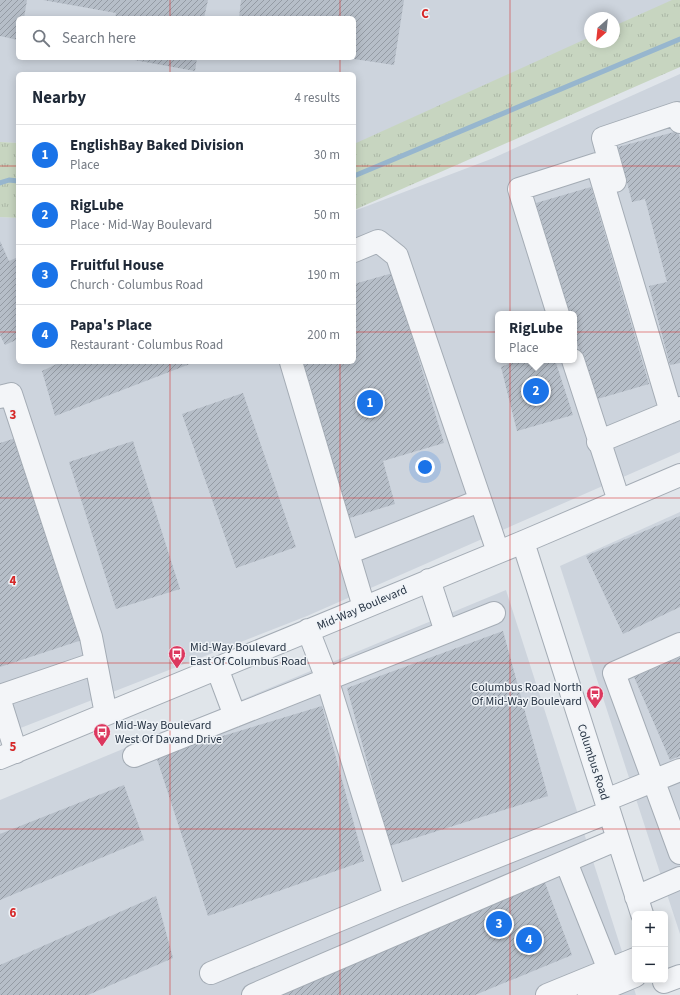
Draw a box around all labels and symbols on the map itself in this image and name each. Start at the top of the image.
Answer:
text: C [421,5,429,23]
north arrow [584,12,620,48]
pin: 2 [523,376,549,406]
pin: 1 [357,388,383,418]
text: 3 [10,406,17,424]
your location [415,457,435,477]
text: 4 [10,572,17,590]
street label: Mid-Way Boulevard [314,581,410,635]
place label: Mid-Way Boulevard East Of Columbus Road [190,639,307,670]
bus stop icon: Mid-Way Boulevard East Of Columbus Road [167,644,187,669]
place label: Columbus Road North Of Mid-Way Boulevard [471,679,582,710]
bus stop icon: Columbus Road North Of Mid-Way Boulevard [585,684,605,709]
place label: Mid-Way Boulevard West Of Davand Drive [115,717,222,748]
bus stop icon: Mid-Way Boulevard West Of Davand Drive [92,722,112,747]
street label: Columbus Road [573,722,613,802]
text: 5 [10,738,17,756]
text: 6 [10,904,17,922]
pin: 3 [486,909,512,939]
pin: 4 [516,925,542,955]

